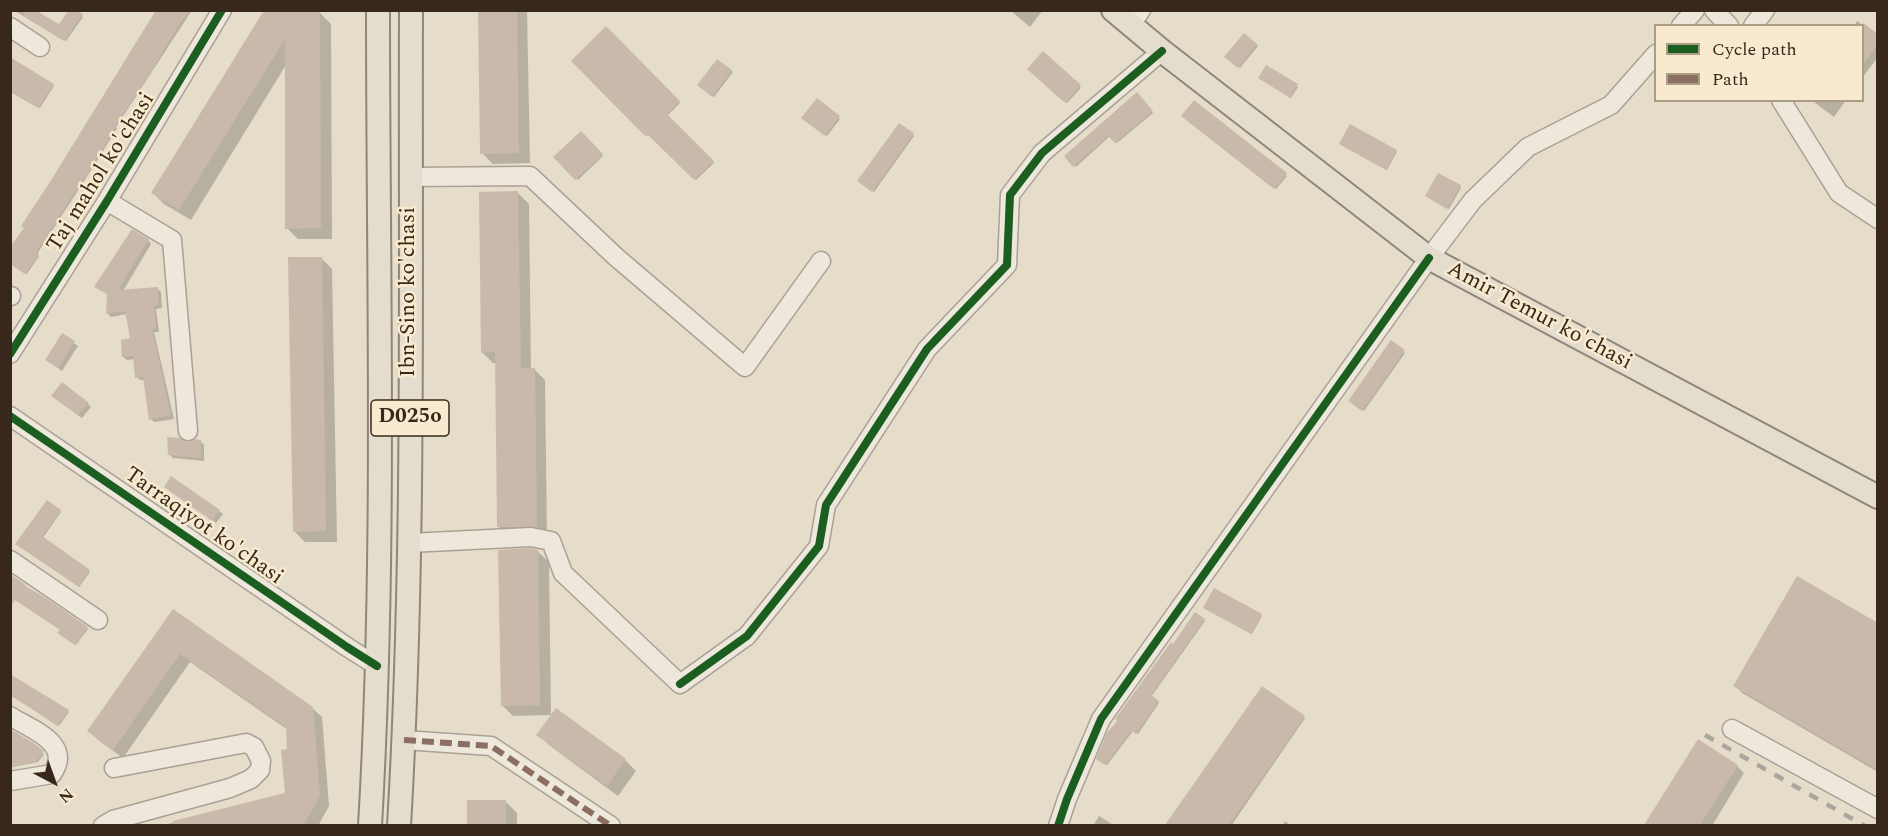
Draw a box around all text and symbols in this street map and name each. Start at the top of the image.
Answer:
legend [1654,24,1864,102]
text: Cycle path [1712,36,1797,63]
text: Path [1712,66,1749,93]
street label: Taj mahol ko'chasi [42,88,162,258]
street label: Ibn-Sino ko'chasi [397,207,423,377]
street label: Amir Temur ko'chasi [1442,257,1636,377]
road number: D025o [371,400,449,436]
street label: Tarraqiyot ko'chasi [119,462,287,592]
north arrow [24,752,84,812]
text: N [53,782,79,809]

